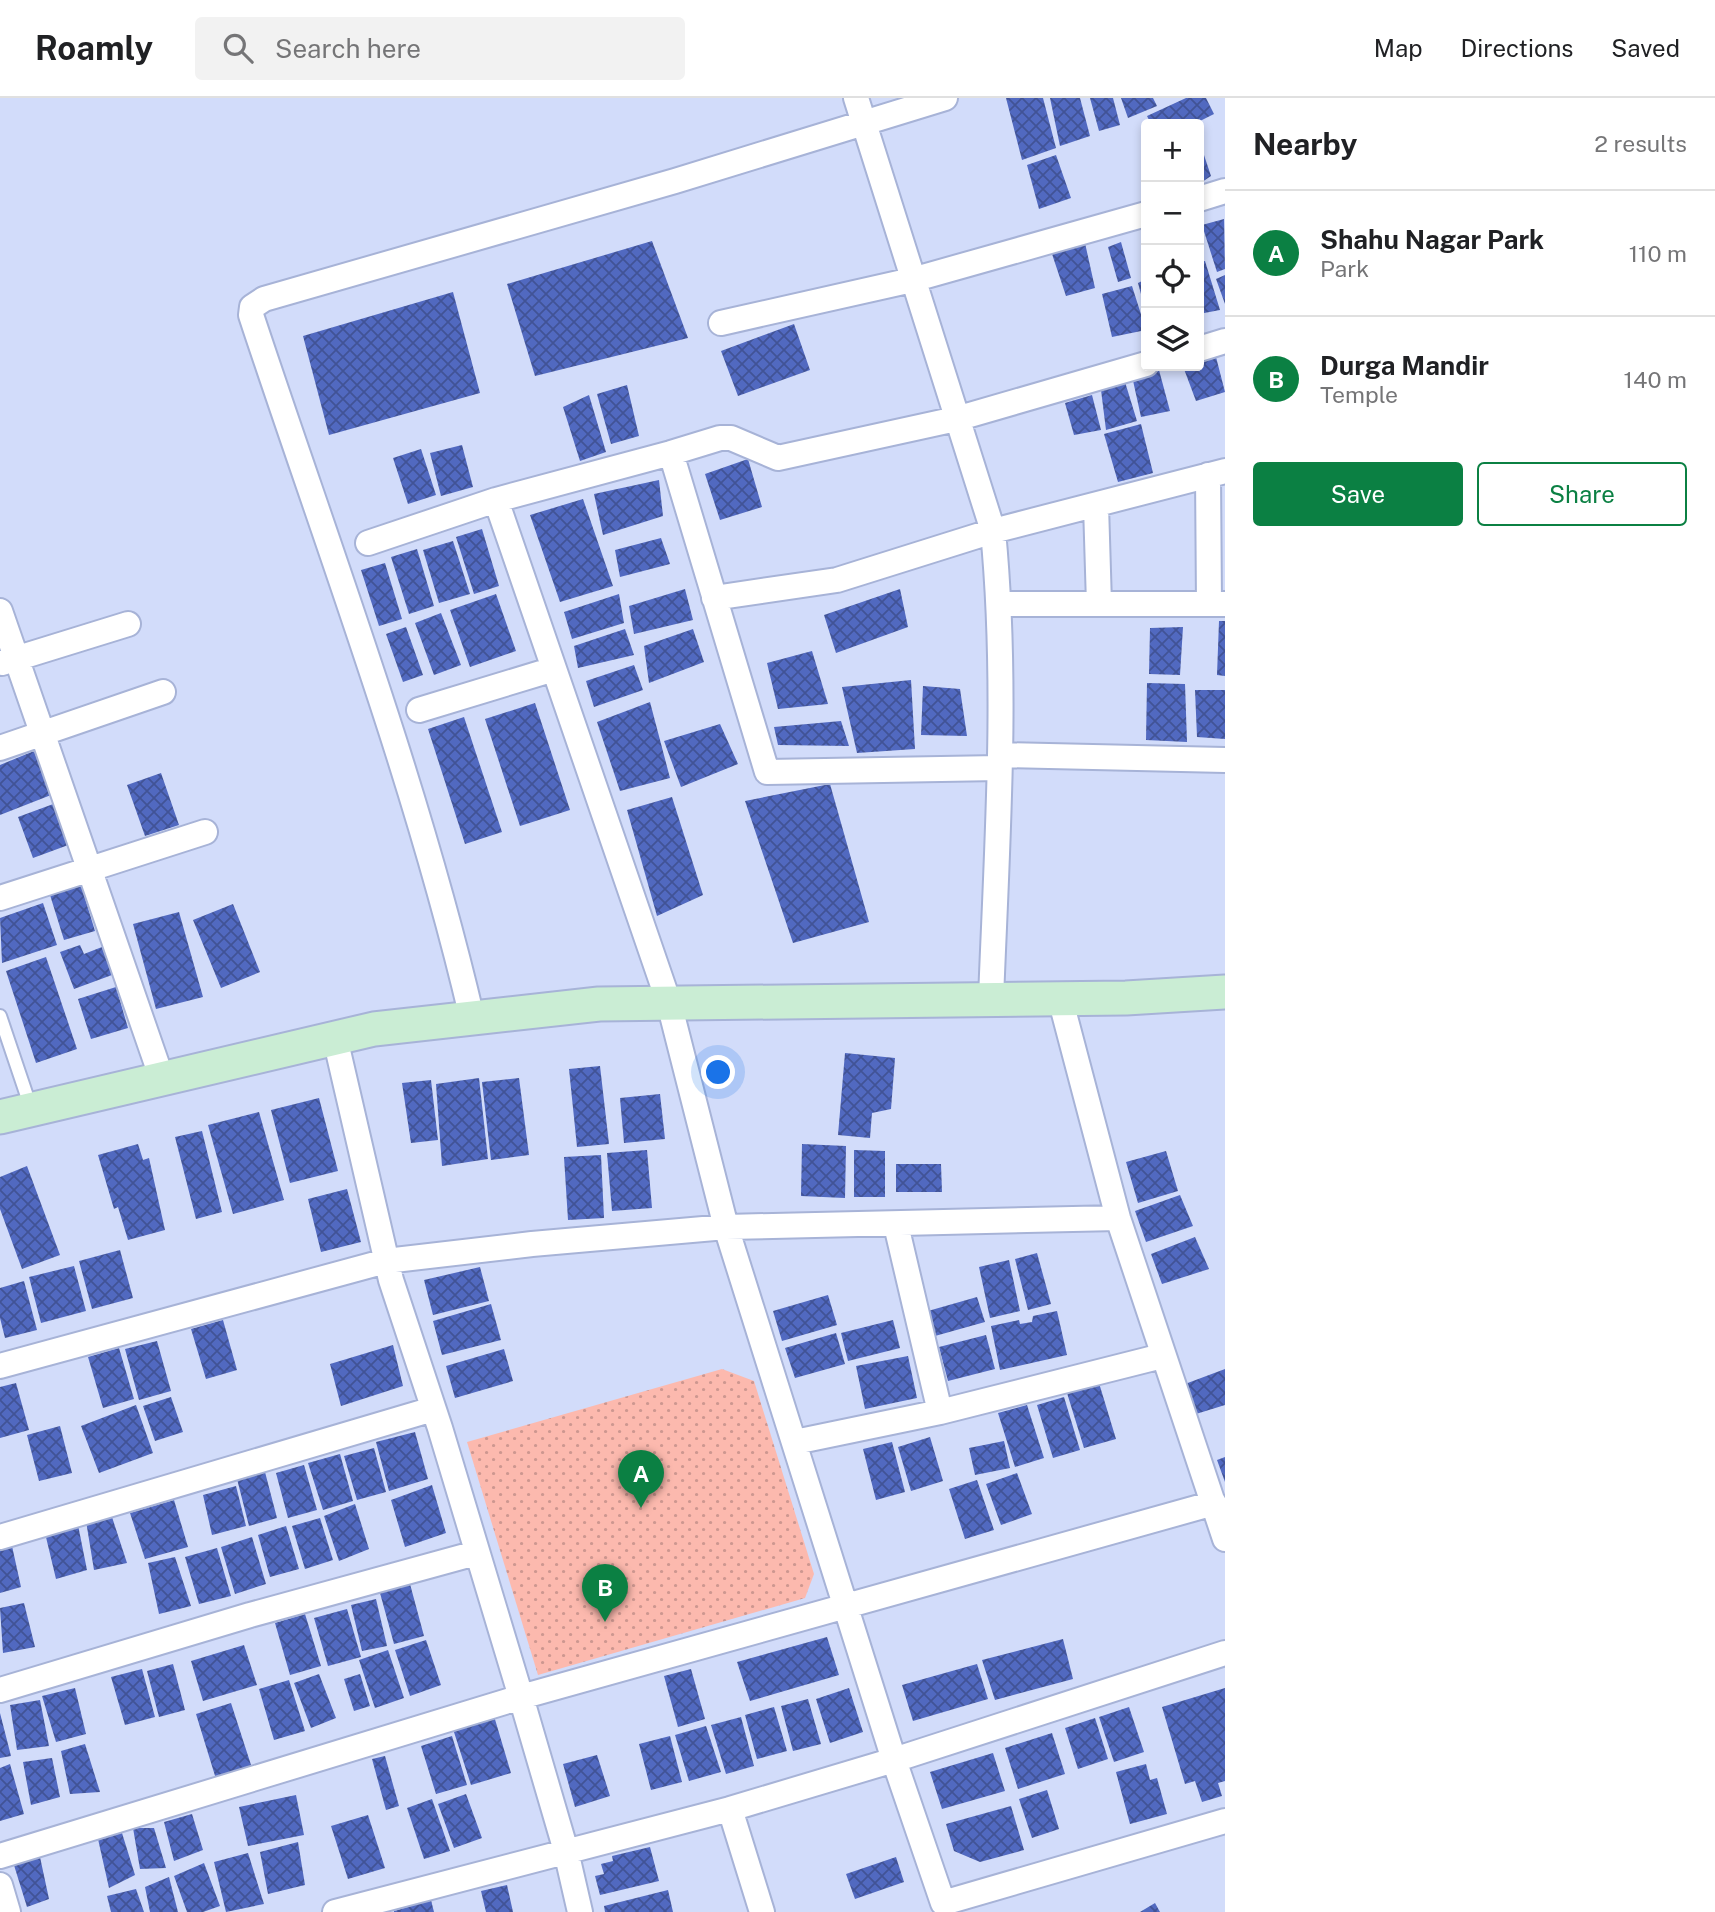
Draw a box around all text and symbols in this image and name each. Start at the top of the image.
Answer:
search box [195,17,685,80]
text: Roamly [35,29,153,67]
icon: search [219,29,257,67]
text: Search here [275,33,421,64]
text: Map [1374,34,1423,62]
text: Directions [1461,34,1573,62]
text: Saved [1611,34,1680,62]
map controls [1141,119,1204,371]
button: + [1141,119,1204,182]
text: Nearby [1253,126,1357,162]
text: 2 results [1594,130,1687,157]
button: − [1141,182,1204,245]
text: Shahu Nagar Park [1320,224,1544,255]
text: A [1268,240,1284,267]
text: 110 m [1629,240,1687,267]
button: locate [1141,245,1204,308]
text: Park [1320,255,1369,282]
button: layers [1141,308,1204,371]
text: Durga Mandir [1320,350,1489,381]
text: B [1268,366,1284,393]
text: 140 m [1624,366,1687,393]
text: Temple [1320,381,1398,408]
button: Save [1253,462,1463,526]
button: Share [1477,462,1687,526]
your location [701,1055,735,1089]
pin: A [618,1450,664,1508]
pin: B [582,1564,628,1622]

